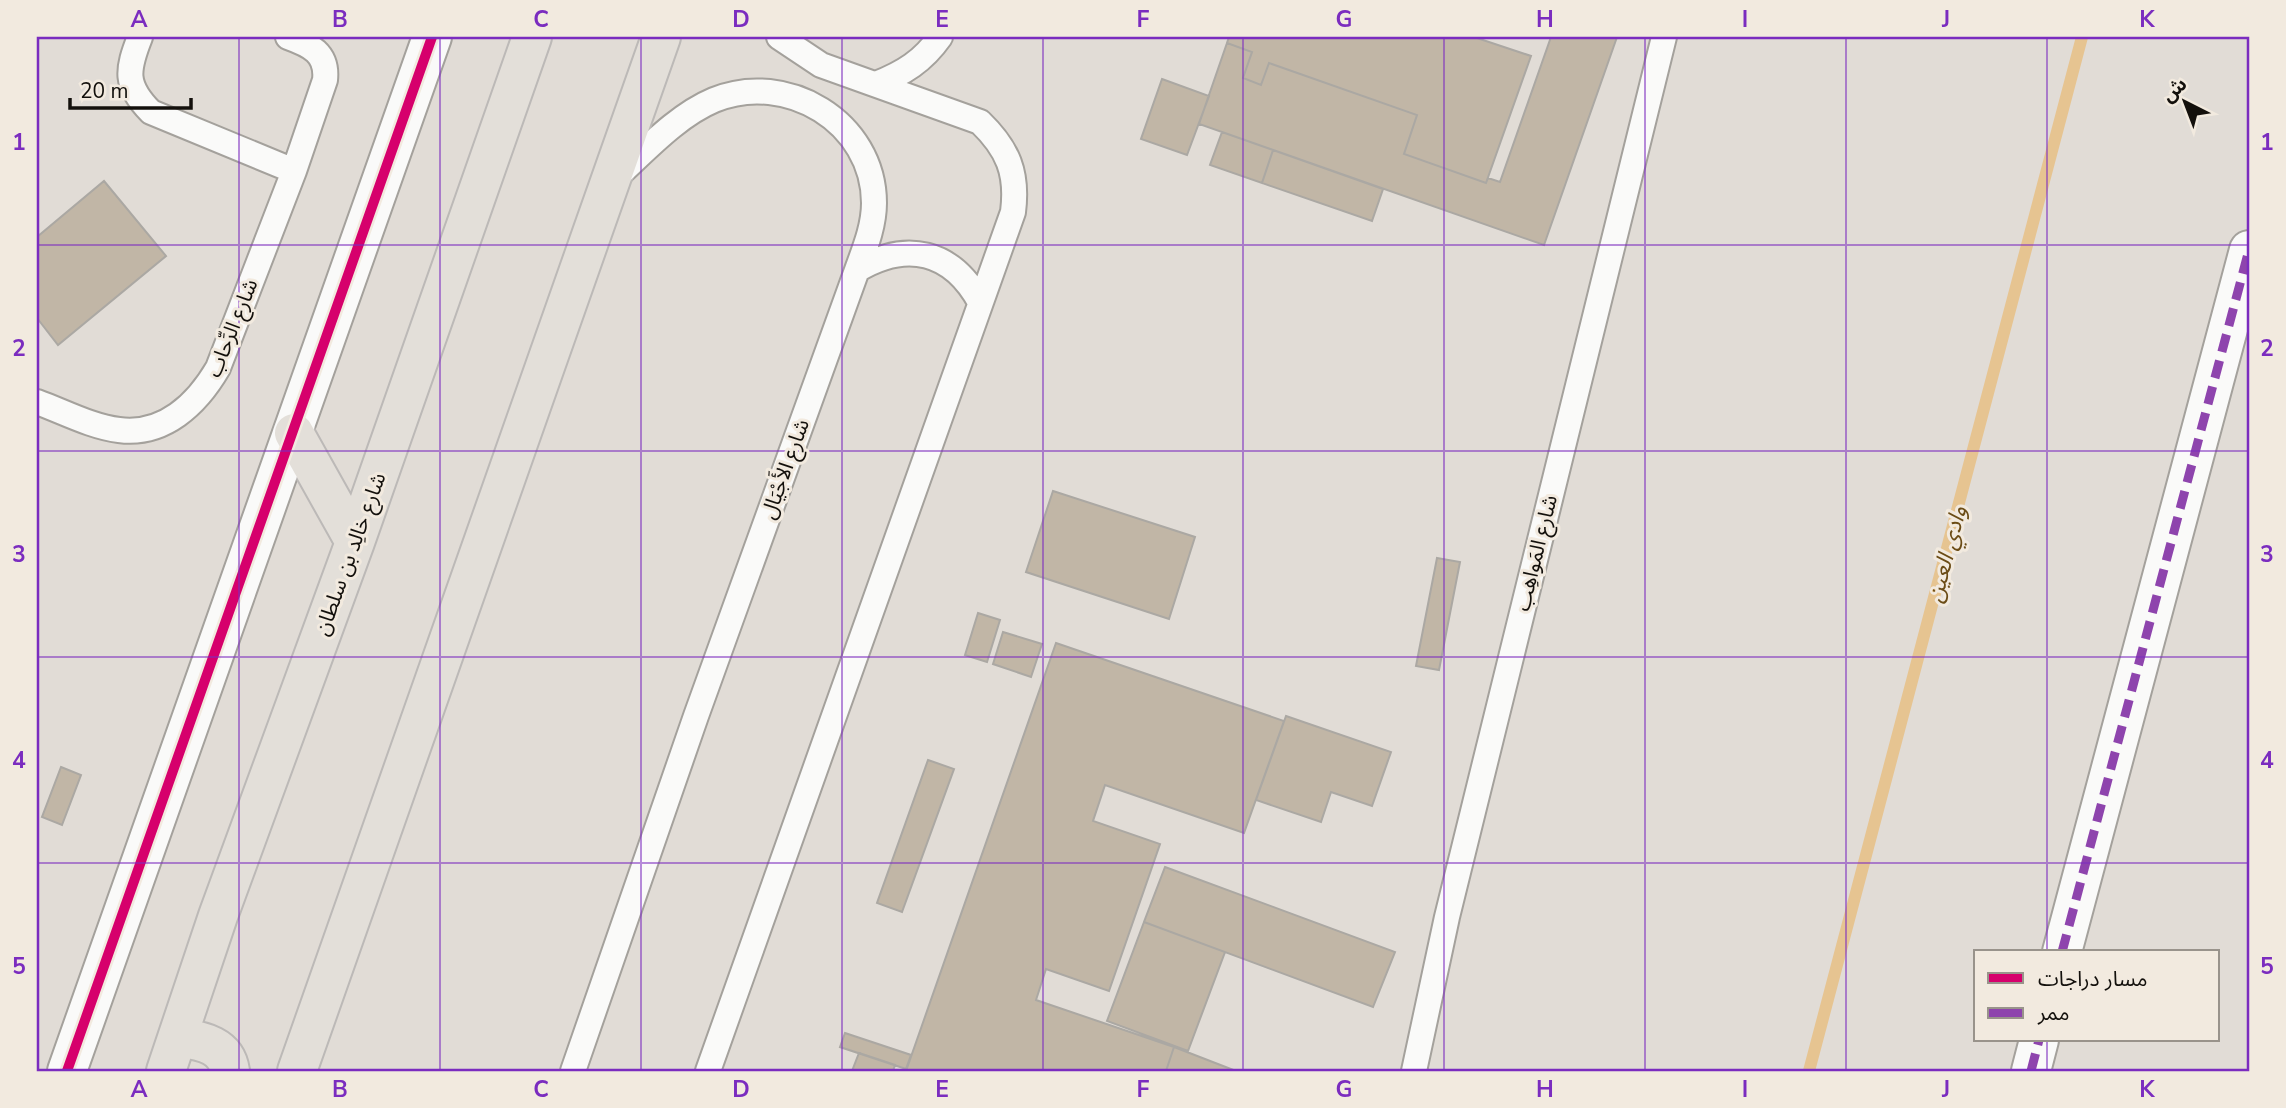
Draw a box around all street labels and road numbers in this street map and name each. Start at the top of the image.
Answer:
street label: شارع الرِّحاب [200,275,265,382]
street label: شارع الأَجْيَال [753,415,817,523]
street label: شارع خالِد بن سلطان [308,469,393,640]
street label: شارع المَواهِب [1508,492,1565,614]

